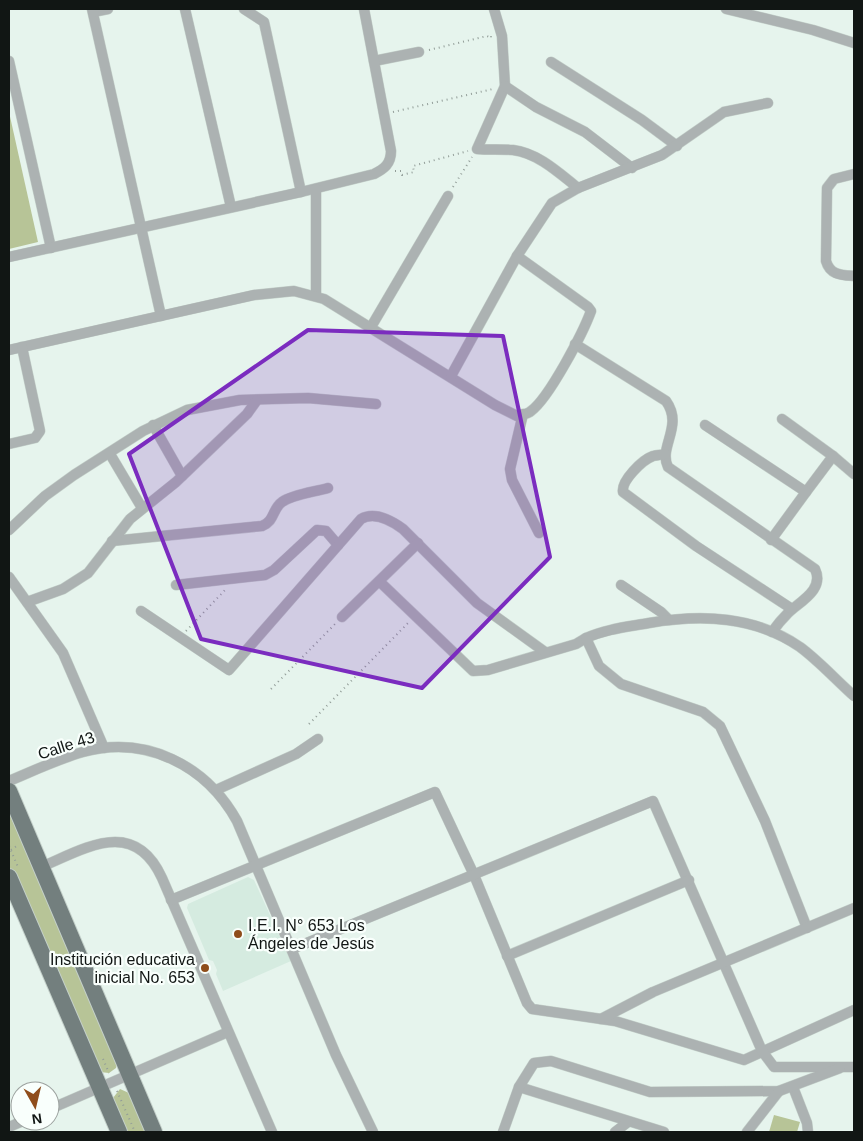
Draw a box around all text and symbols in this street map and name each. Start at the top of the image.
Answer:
street label: Calle 43 [36,728,97,763]
place label: I.E.I. N° 653 Los Ángeles de Jesús [248,917,374,952]
marker: I.E.I. N° 653 Los Ángeles de Jesús [232,928,244,940]
place label: Institución educativa inicial No. 653 [50,951,195,986]
marker: Institución educativa inicial No. 653 [199,962,211,974]
north arrow [10,1081,60,1131]
text: N [31,1110,43,1128]

